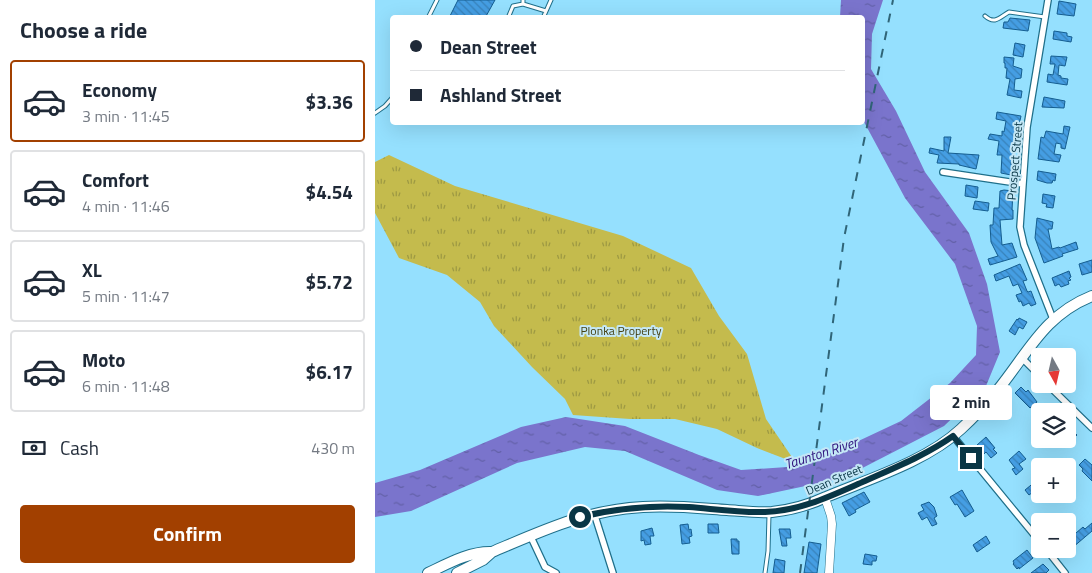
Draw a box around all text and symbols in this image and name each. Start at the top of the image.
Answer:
text: Choose a ride [20,13,147,47]
text: Dean Street [440,32,537,61]
text: Economy [82,75,157,104]
icon: car [22,79,67,124]
text: Ashland Street [440,80,561,109]
text: $3.36 [306,87,353,116]
text: 3 min · 11:45 [82,104,170,128]
street label: Prospect Street [1002,120,1027,201]
text: Comfort [82,165,149,194]
icon: car [22,169,67,214]
text: $4.54 [306,177,353,206]
text: 4 min · 11:46 [82,194,170,218]
text: XL [82,255,102,284]
icon: car [22,259,67,304]
text: $5.72 [306,267,353,296]
text: 5 min · 11:47 [82,284,170,308]
park label: Plonka Property [580,321,662,340]
text: Moto [82,345,125,374]
north arrow [1031,348,1076,392]
map controls [1031,348,1076,558]
icon: car [22,349,67,394]
text: $6.17 [306,357,353,386]
text: 6 min · 11:48 [82,374,170,398]
callout: 2 min [930,386,1012,420]
text: 2 min [952,390,990,414]
button: layers [1031,403,1076,448]
water label: Taunton River [782,430,862,474]
text: Cash [60,433,99,462]
icon: cash [20,434,48,462]
text: 430 m [311,436,355,460]
route end [960,447,982,469]
button: + [1031,458,1076,503]
street label: Dean Street [803,459,866,500]
button: Confirm [20,505,355,563]
route start [569,506,591,528]
button: − [1031,513,1076,558]

